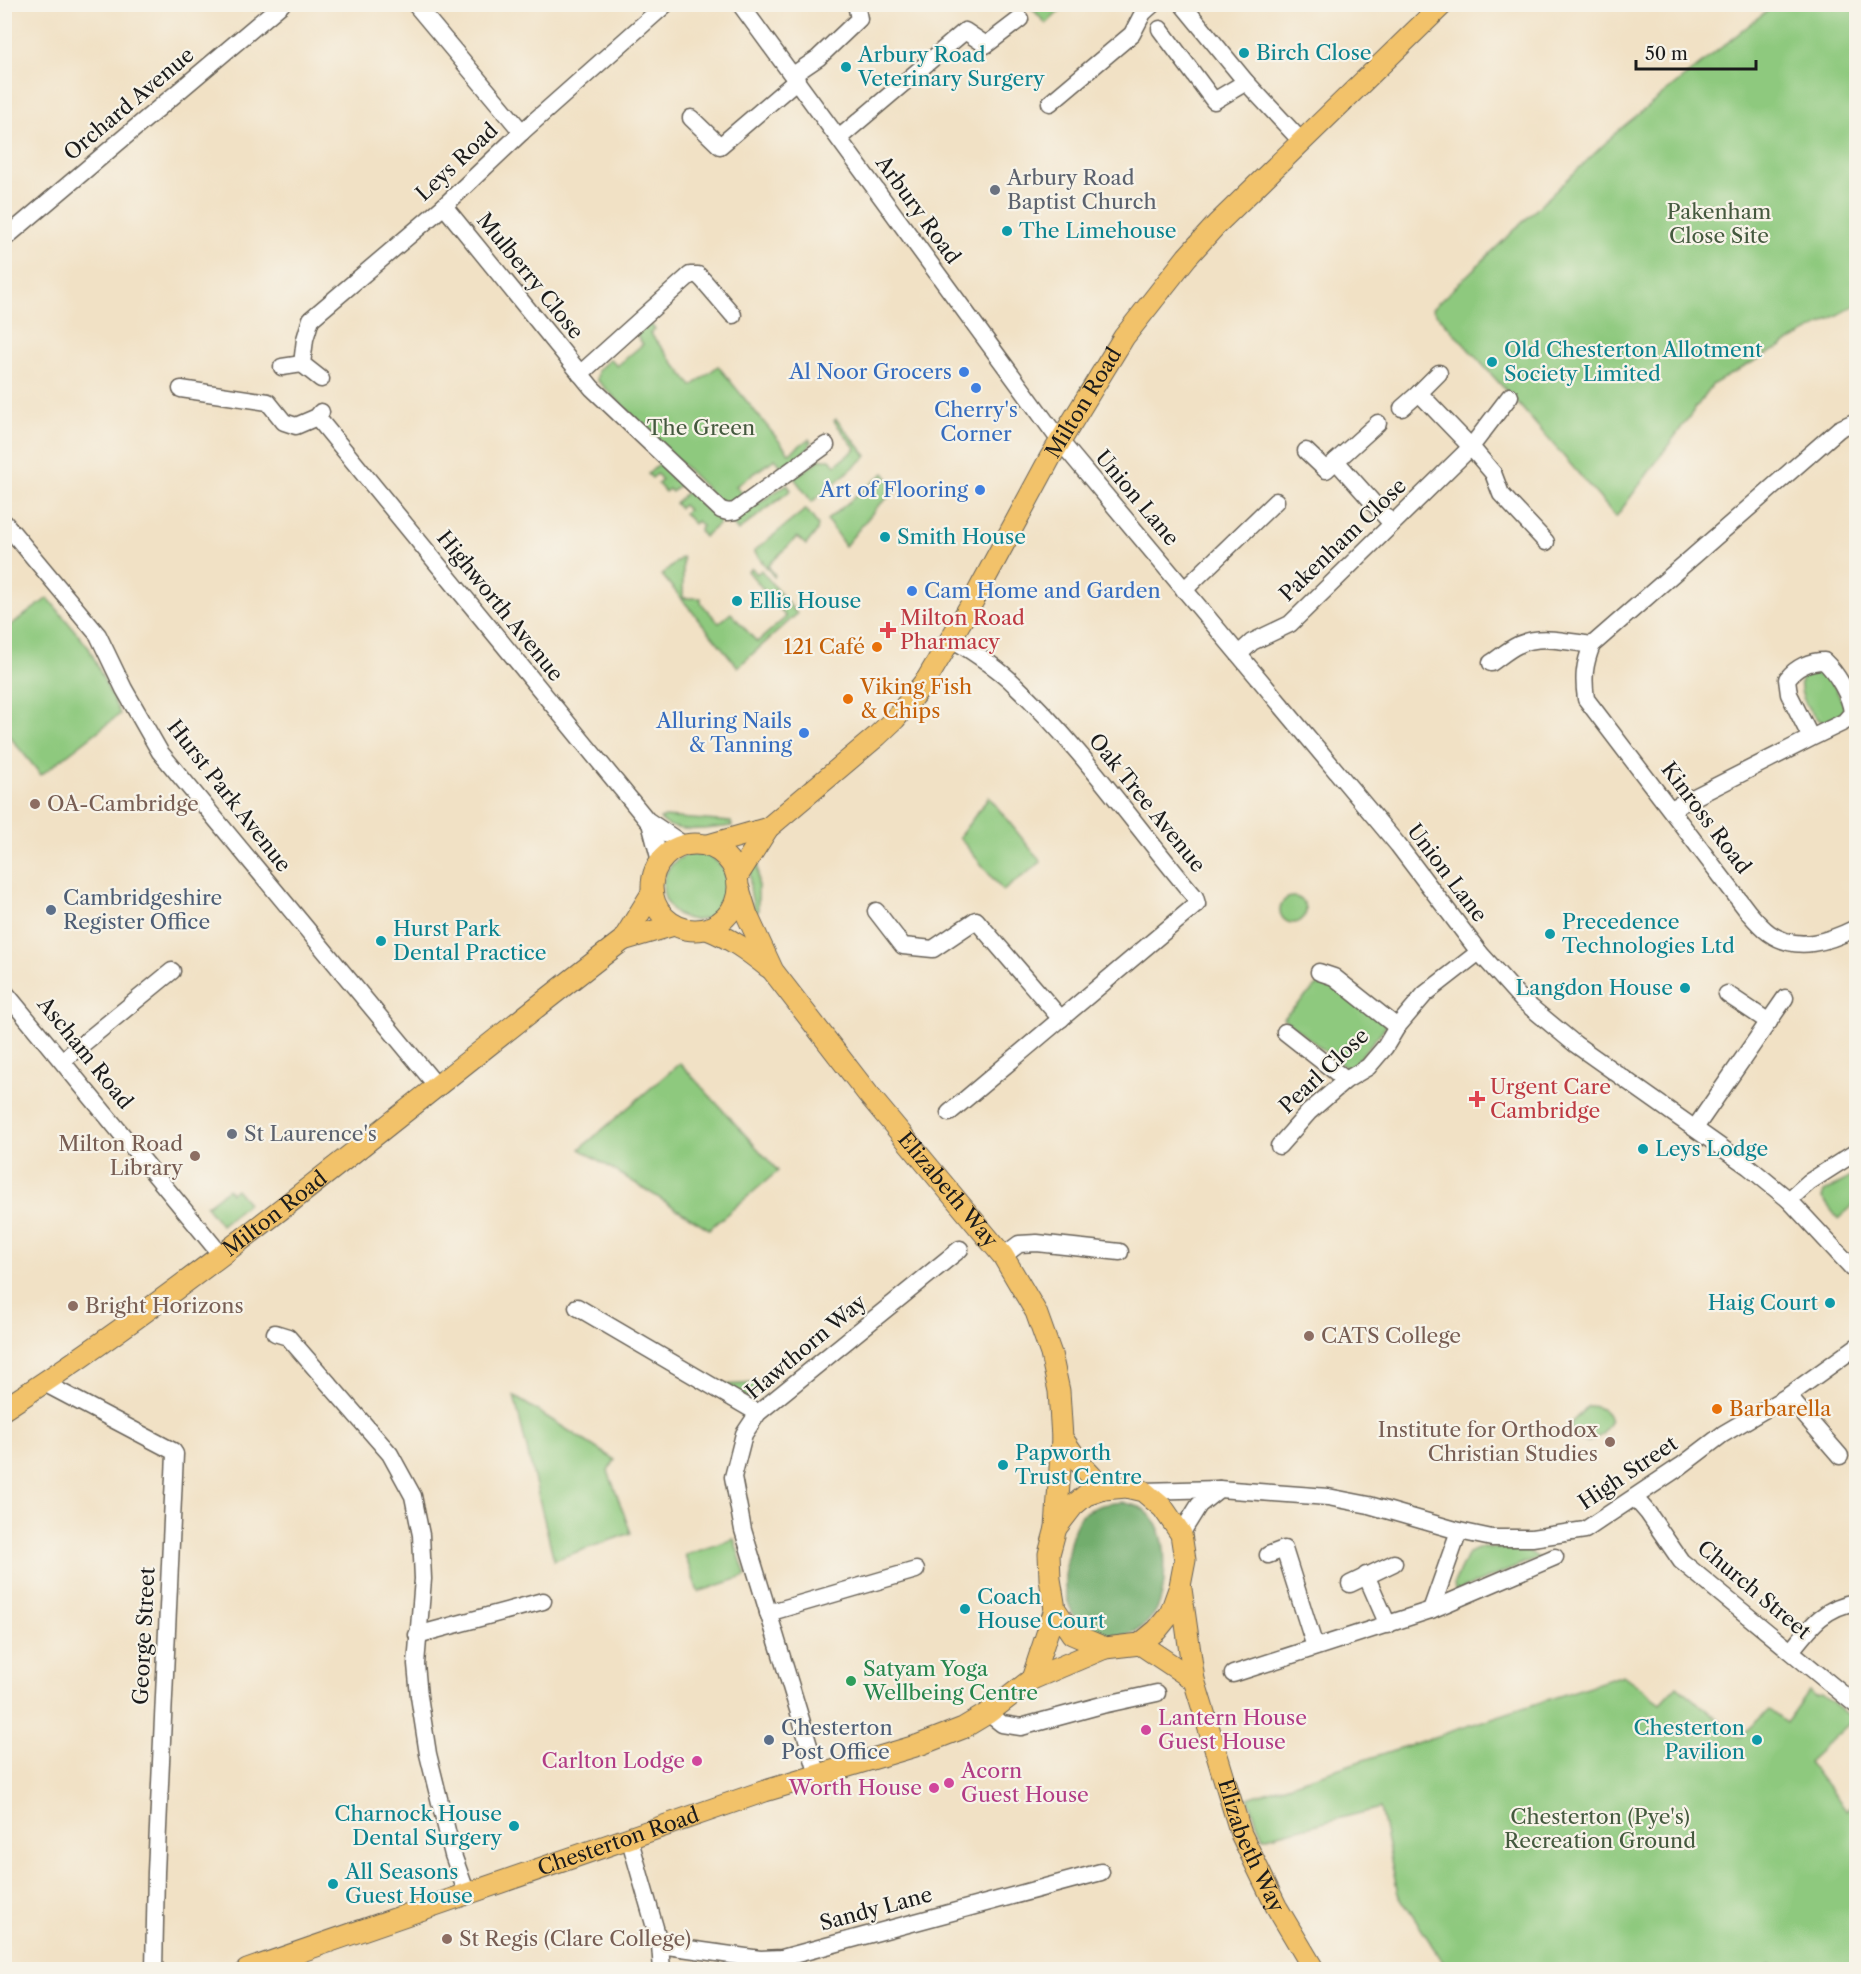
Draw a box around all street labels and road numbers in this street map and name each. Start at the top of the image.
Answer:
street label: Orchard Avenue [59,42,199,165]
street label: Leys Road [410,117,503,206]
street label: Arbury Road [870,150,966,269]
street label: Mulberry Close [472,208,589,344]
street label: Milton Road [1040,343,1127,462]
street label: Union Lane [1090,445,1184,550]
street label: Pakenham Close [1274,473,1411,606]
street label: Highworth Avenue [432,525,569,686]
street label: Hurst Park Avenue [162,715,297,877]
street label: Oak Tree Avenue [1084,728,1211,877]
street label: Kinross Road [1656,757,1757,879]
street label: Union Lane [1402,819,1492,927]
street label: Ascham Road [32,991,138,1114]
street label: Pearl Close [1274,1023,1374,1118]
street label: Elizabeth Way [893,1127,1004,1252]
street label: Milton Road [218,1165,332,1262]
street label: Hawthorn Way [740,1289,871,1404]
street label: High Street [1574,1430,1682,1515]
street label: Church Street [1693,1535,1816,1645]
street label: George Street [127,1566,160,1706]
street label: Elizabeth Way [1213,1776,1290,1916]
street label: Chesterton Road [534,1802,703,1881]
street label: Sandy Lane [817,1881,935,1936]

